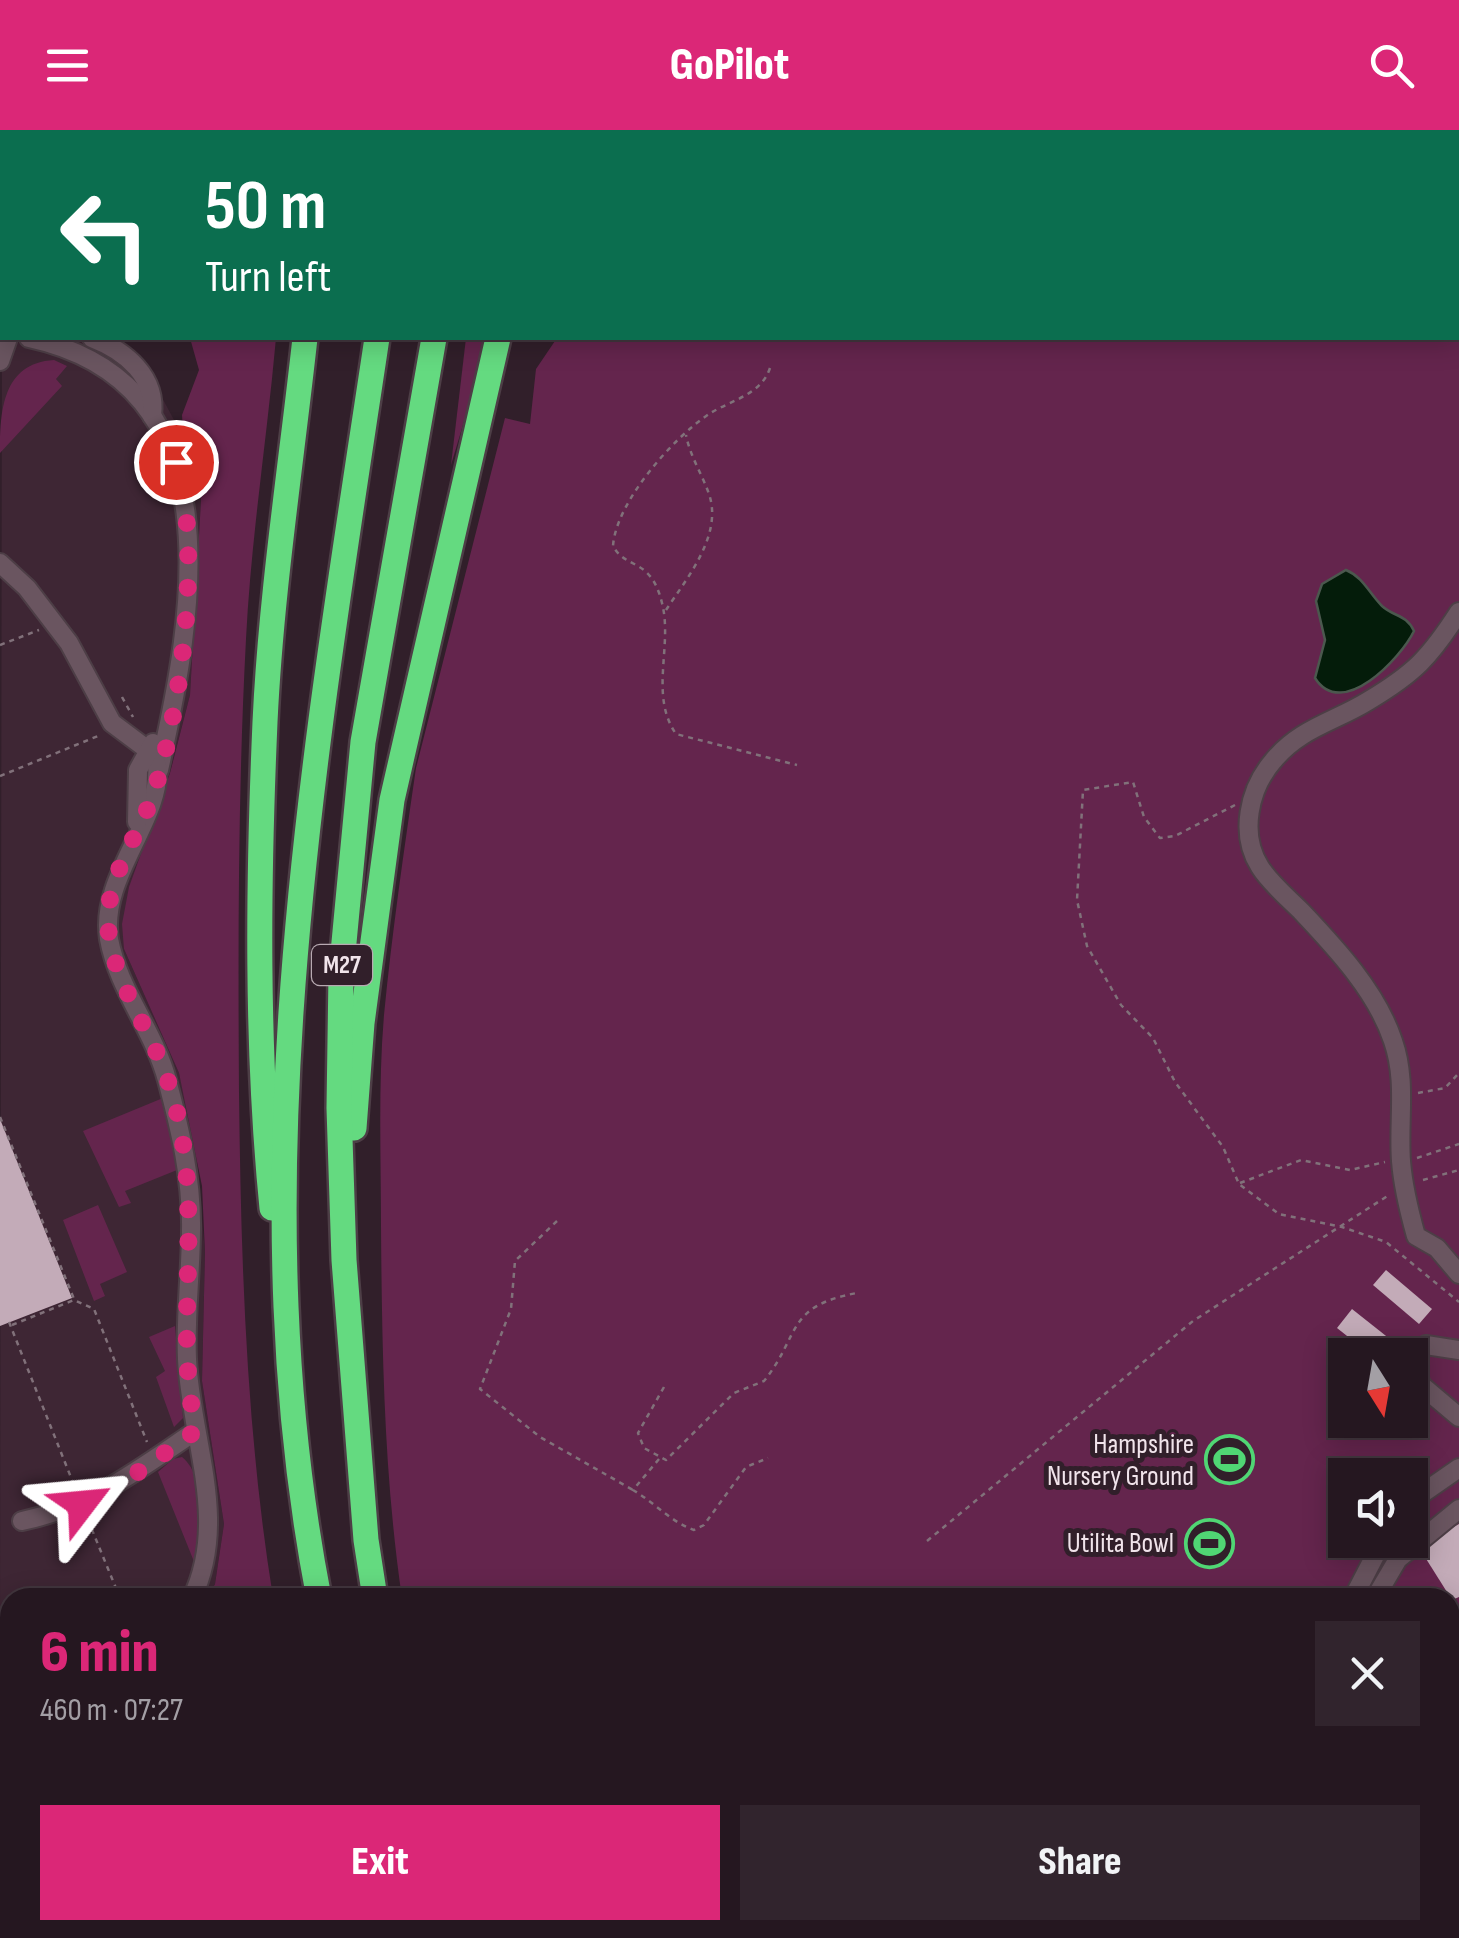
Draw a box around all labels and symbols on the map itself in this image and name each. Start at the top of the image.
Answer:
pin [134,420,219,505]
road number: M27 [312,945,372,985]
north arrow [1328,1338,1428,1438]
place label: Hampshire Nursery Ground [1047,1428,1194,1493]
sports icon: Hampshire Nursery Ground [1203,1434,1255,1486]
position arrow [30,1452,134,1556]
sports icon: Utilita Bowl [1183,1517,1235,1569]
place label: Utilita Bowl [1067,1527,1174,1560]

